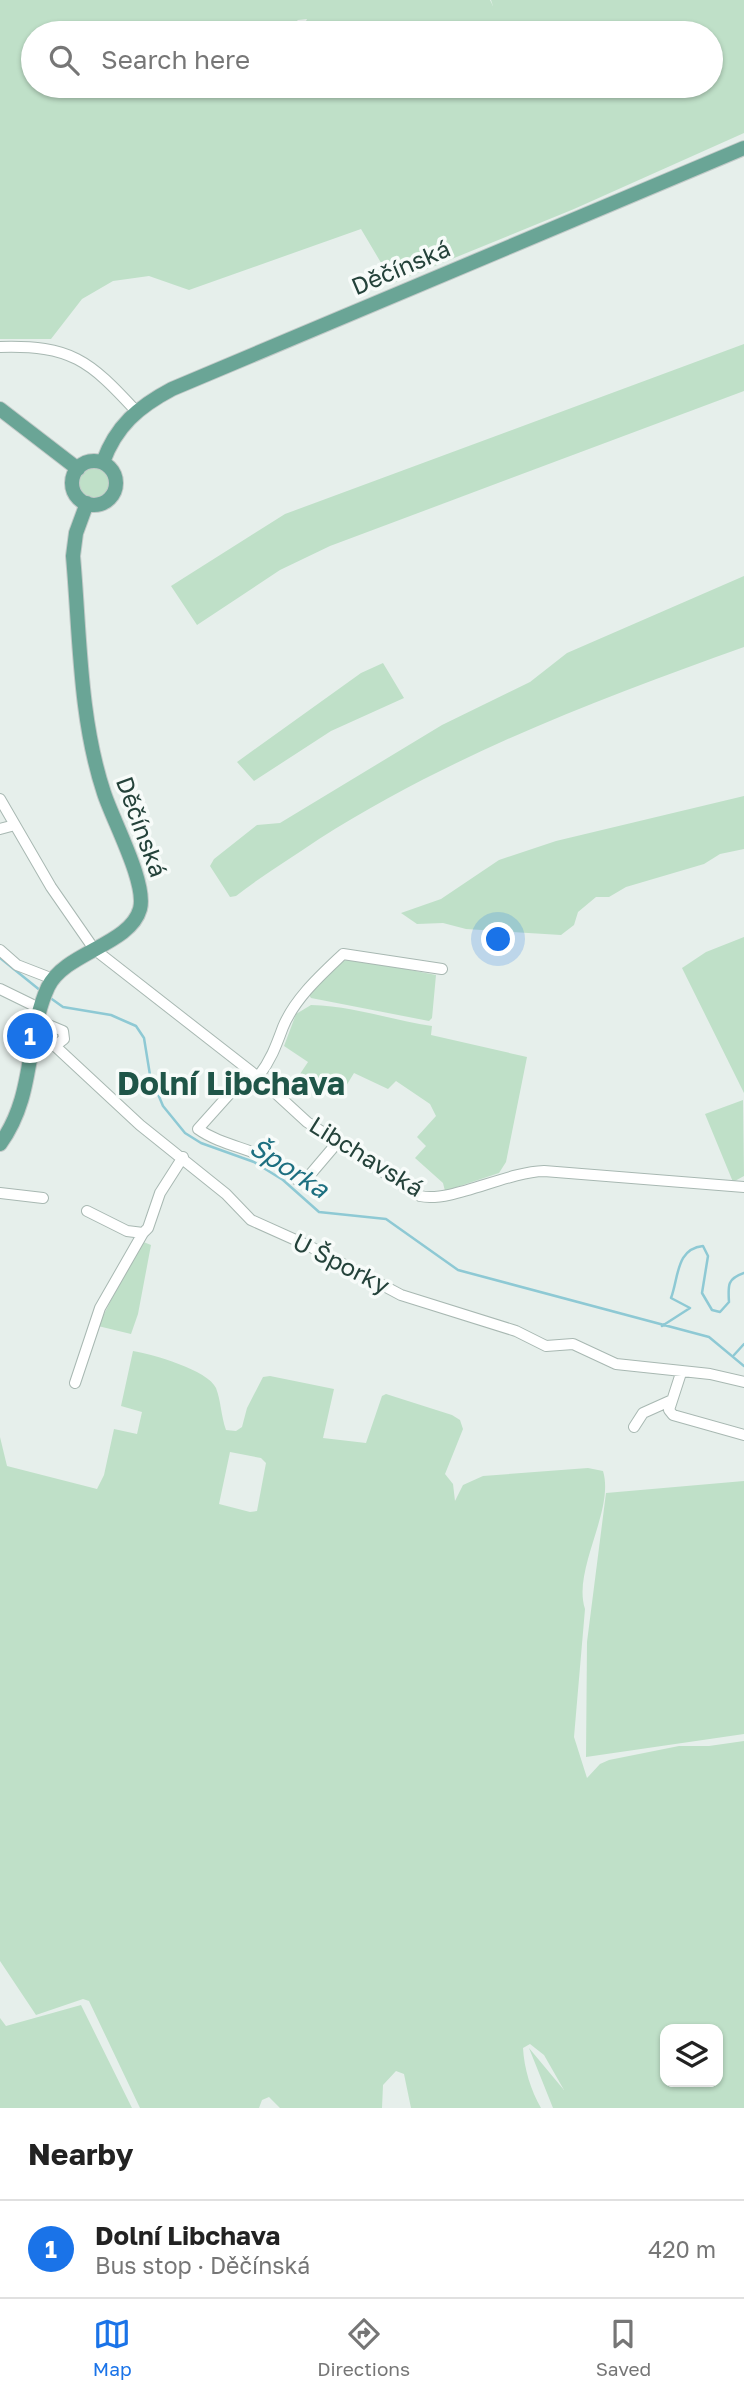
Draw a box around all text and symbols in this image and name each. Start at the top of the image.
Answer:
search box [21,21,723,98]
icon: search [45,41,83,79]
text: Search here [101,44,250,75]
street label: Děčínská [347,233,454,300]
street label: Děčínská [111,772,174,881]
your location [481,922,515,956]
pin: 1 [7,1010,53,1062]
district label: Dolní Libchava [117,1064,345,1102]
street label: Libchavská [304,1109,429,1202]
water label: Šporka [244,1131,335,1205]
street label: U Šporky [288,1226,395,1299]
map controls [660,2024,723,2087]
button: layers [660,2024,723,2087]
text: Nearby [28,2136,133,2172]
text: Dolní Libchava [95,2220,280,2251]
text: 1 [45,2235,57,2263]
text: 420 m [648,2235,716,2263]
text: Bus stop · Děčínská [95,2251,310,2279]
tab: Map [93,2315,132,2380]
tab: Directions [317,2315,410,2380]
tab: Saved [596,2315,651,2380]

